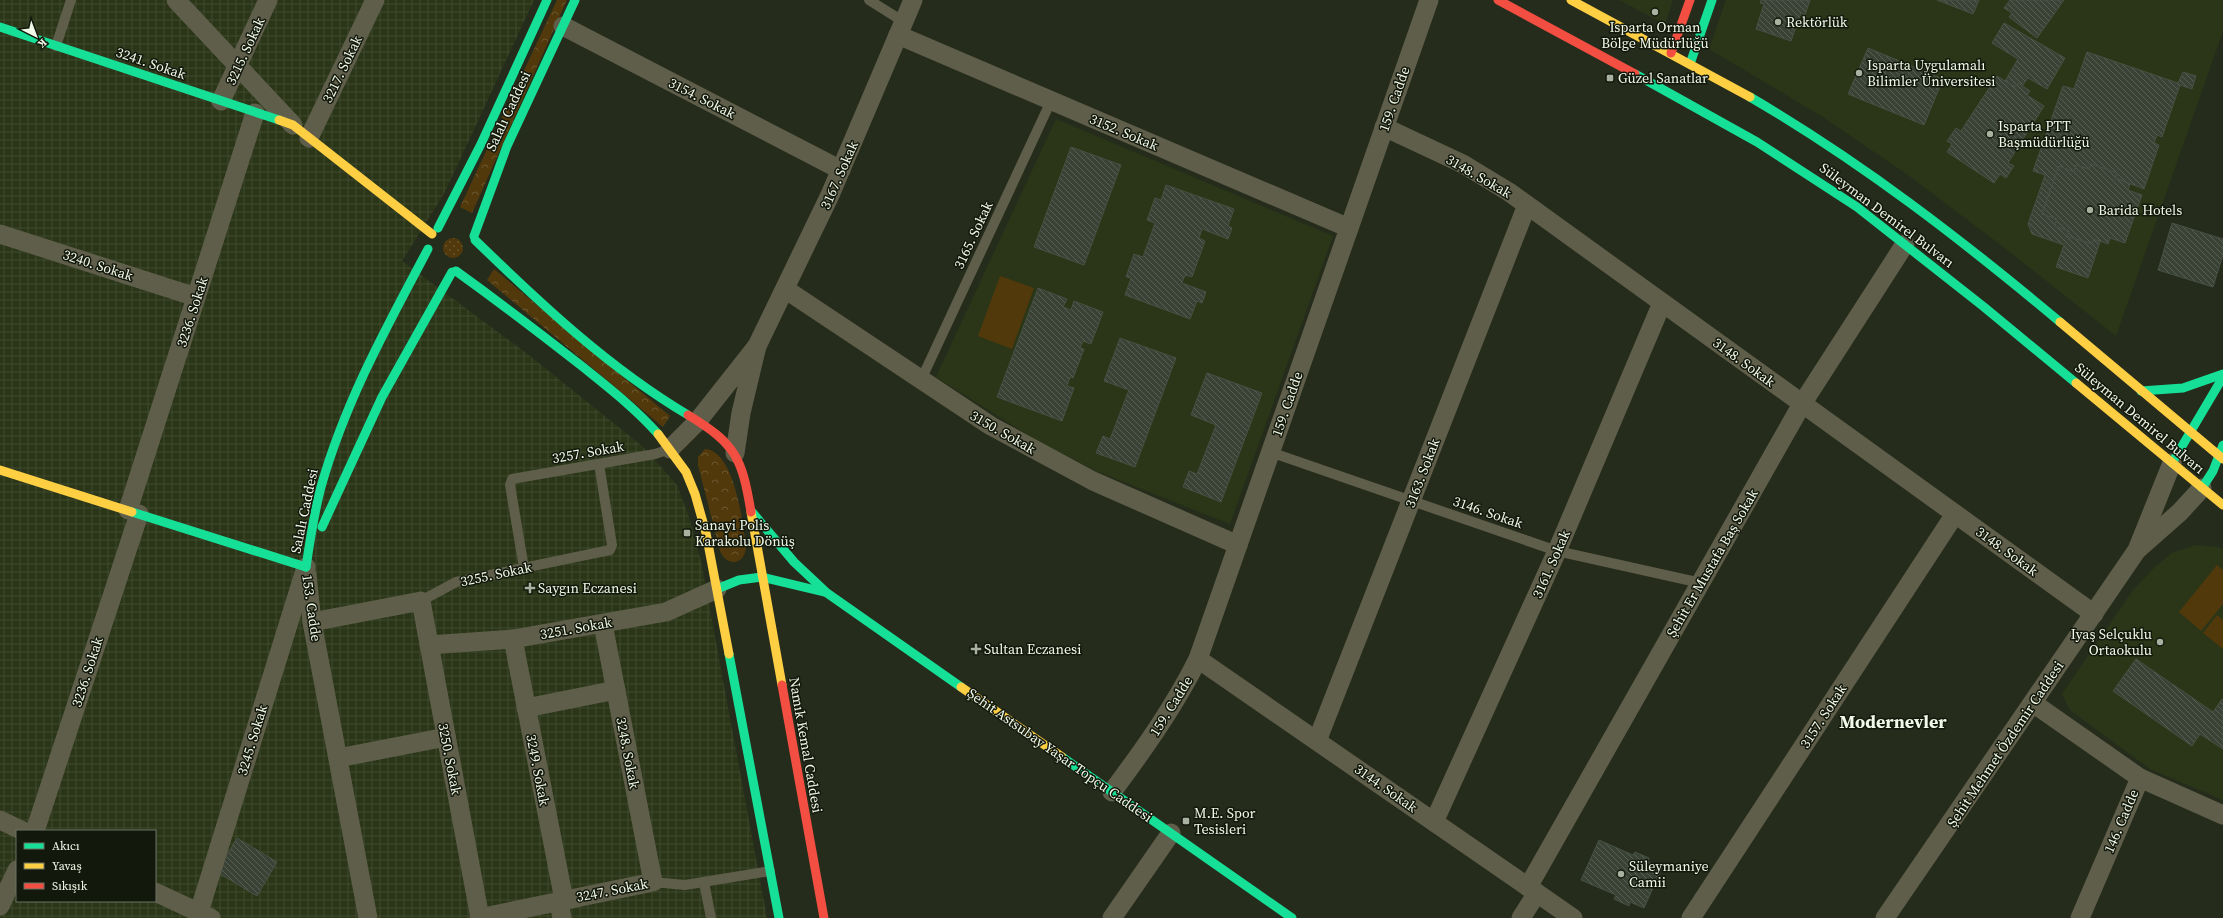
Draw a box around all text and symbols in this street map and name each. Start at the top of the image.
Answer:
marker: Isparta Orman Bölge Müdürlüğü [1650,7,1660,17]
place label: Rektörlük [1786,12,1848,32]
street label: 3215. Sokak [221,14,270,88]
north arrow [16,16,56,56]
place label: Isparta Orman Bölge Müdürlüğü [1601,17,1709,53]
marker: Rektörlük [1773,17,1783,27]
street label: 3217. Sokak [317,32,367,106]
text: K [34,35,50,51]
street label: 3241. Sokak [113,42,189,84]
place label: Isparta Uygulamalı Bilimler Üniversitesi [1867,55,1996,91]
street label: 159. Cadde [1374,64,1414,134]
street label: Salalı Caddesi [481,68,535,154]
place label: Güzel Sanatlar [1618,68,1708,88]
marker: Isparta Uygulamalı Bilimler Üniversitesi [1854,68,1864,78]
street label: 3154. Sokak [665,73,739,124]
marker: Güzel Sanatlar [1605,73,1615,83]
street label: 3152. Sokak [1087,109,1162,156]
place label: Isparta PTT Başmüdürlüğü [1998,116,2090,152]
marker: Isparta PTT Başmüdürlüğü [1985,129,1995,139]
street label: 3167. Sokak [815,137,863,212]
street label: 3148. Sokak [1443,149,1516,203]
street label: Süleyman Demirel Bulvarı [1816,158,1958,272]
street label: 3165. Sokak [949,198,998,272]
place label: Barida Hotels [2098,200,2182,220]
marker: Barida Hotels [2085,205,2095,215]
street label: 3240. Sokak [60,244,136,286]
street label: 3236. Sokak [171,274,213,350]
street label: 3148. Sokak [1709,333,1780,392]
street label: Süleyman Demirel Bulvarı [2071,358,2209,478]
street label: 159. Cadde [1267,369,1307,439]
street label: 3150. Sokak [967,405,1040,459]
street label: 3163. Sokak [1400,435,1444,510]
street label: 3257. Sokak [551,436,626,468]
street label: Salalı Caddesi [285,467,323,555]
street label: Şehit Er Mustafa Baş Sokak [1661,485,1763,641]
street label: 3146. Sokak [1450,491,1526,533]
place label: Sanayi Polis Karakolu Dönüş [695,515,795,551]
street label: 3148. Sokak [1972,522,2043,581]
street label: 3161. Sokak [1527,526,1575,601]
marker: Sanayi Polis Karakolu Dönüş [682,528,692,538]
street label: 3255. Sokak [458,557,534,591]
street label: 153. Cadde [297,573,327,643]
place label: Saygın Eczanesi [538,578,637,598]
marker: Saygın Eczanesi [525,583,535,593]
street label: 3251. Sokak [539,612,614,644]
place label: Iyaş Selçuklu Ortaokulu [2071,624,2152,660]
street label: 3236. Sokak [66,634,108,710]
marker: Iyaş Selçuklu Ortaokulu [2155,637,2165,647]
place label: Sultan Eczanesi [984,639,1081,659]
marker: Sultan Eczanesi [971,644,981,654]
street label: Şehit Mehmet Özdemir Caddesi [1942,657,2068,831]
street label: 159. Cadde [1145,672,1197,740]
street label: Namık Kemal Caddesi [784,676,828,814]
street label: 3157. Sokak [1795,680,1851,752]
street label: Şehit Astsubay Yaşar Topçu Caddesi [964,683,1156,827]
street label: 3245. Sokak [232,702,272,778]
district label: Modernevler [1839,709,1947,734]
street label: 3248. Sokak [611,715,645,791]
street label: 3250. Sokak [433,721,467,797]
street label: 3249. Sokak [521,732,555,808]
street label: 3144. Sokak [1351,759,1422,817]
street label: 146. Cadde [2099,786,2143,856]
place label: M.E. Spor Tesisleri [1194,803,1256,839]
marker: M.E. Spor Tesisleri [1181,816,1191,826]
legend [16,830,156,902]
text: Akıcı [52,838,80,854]
place label: Süleymaniye Camii [1629,856,1709,892]
text: Yavaş [52,858,82,874]
marker: Süleymaniye Camii [1616,869,1626,879]
street label: 3247. Sokak [574,873,650,907]
text: Sıkışık [52,878,88,894]

